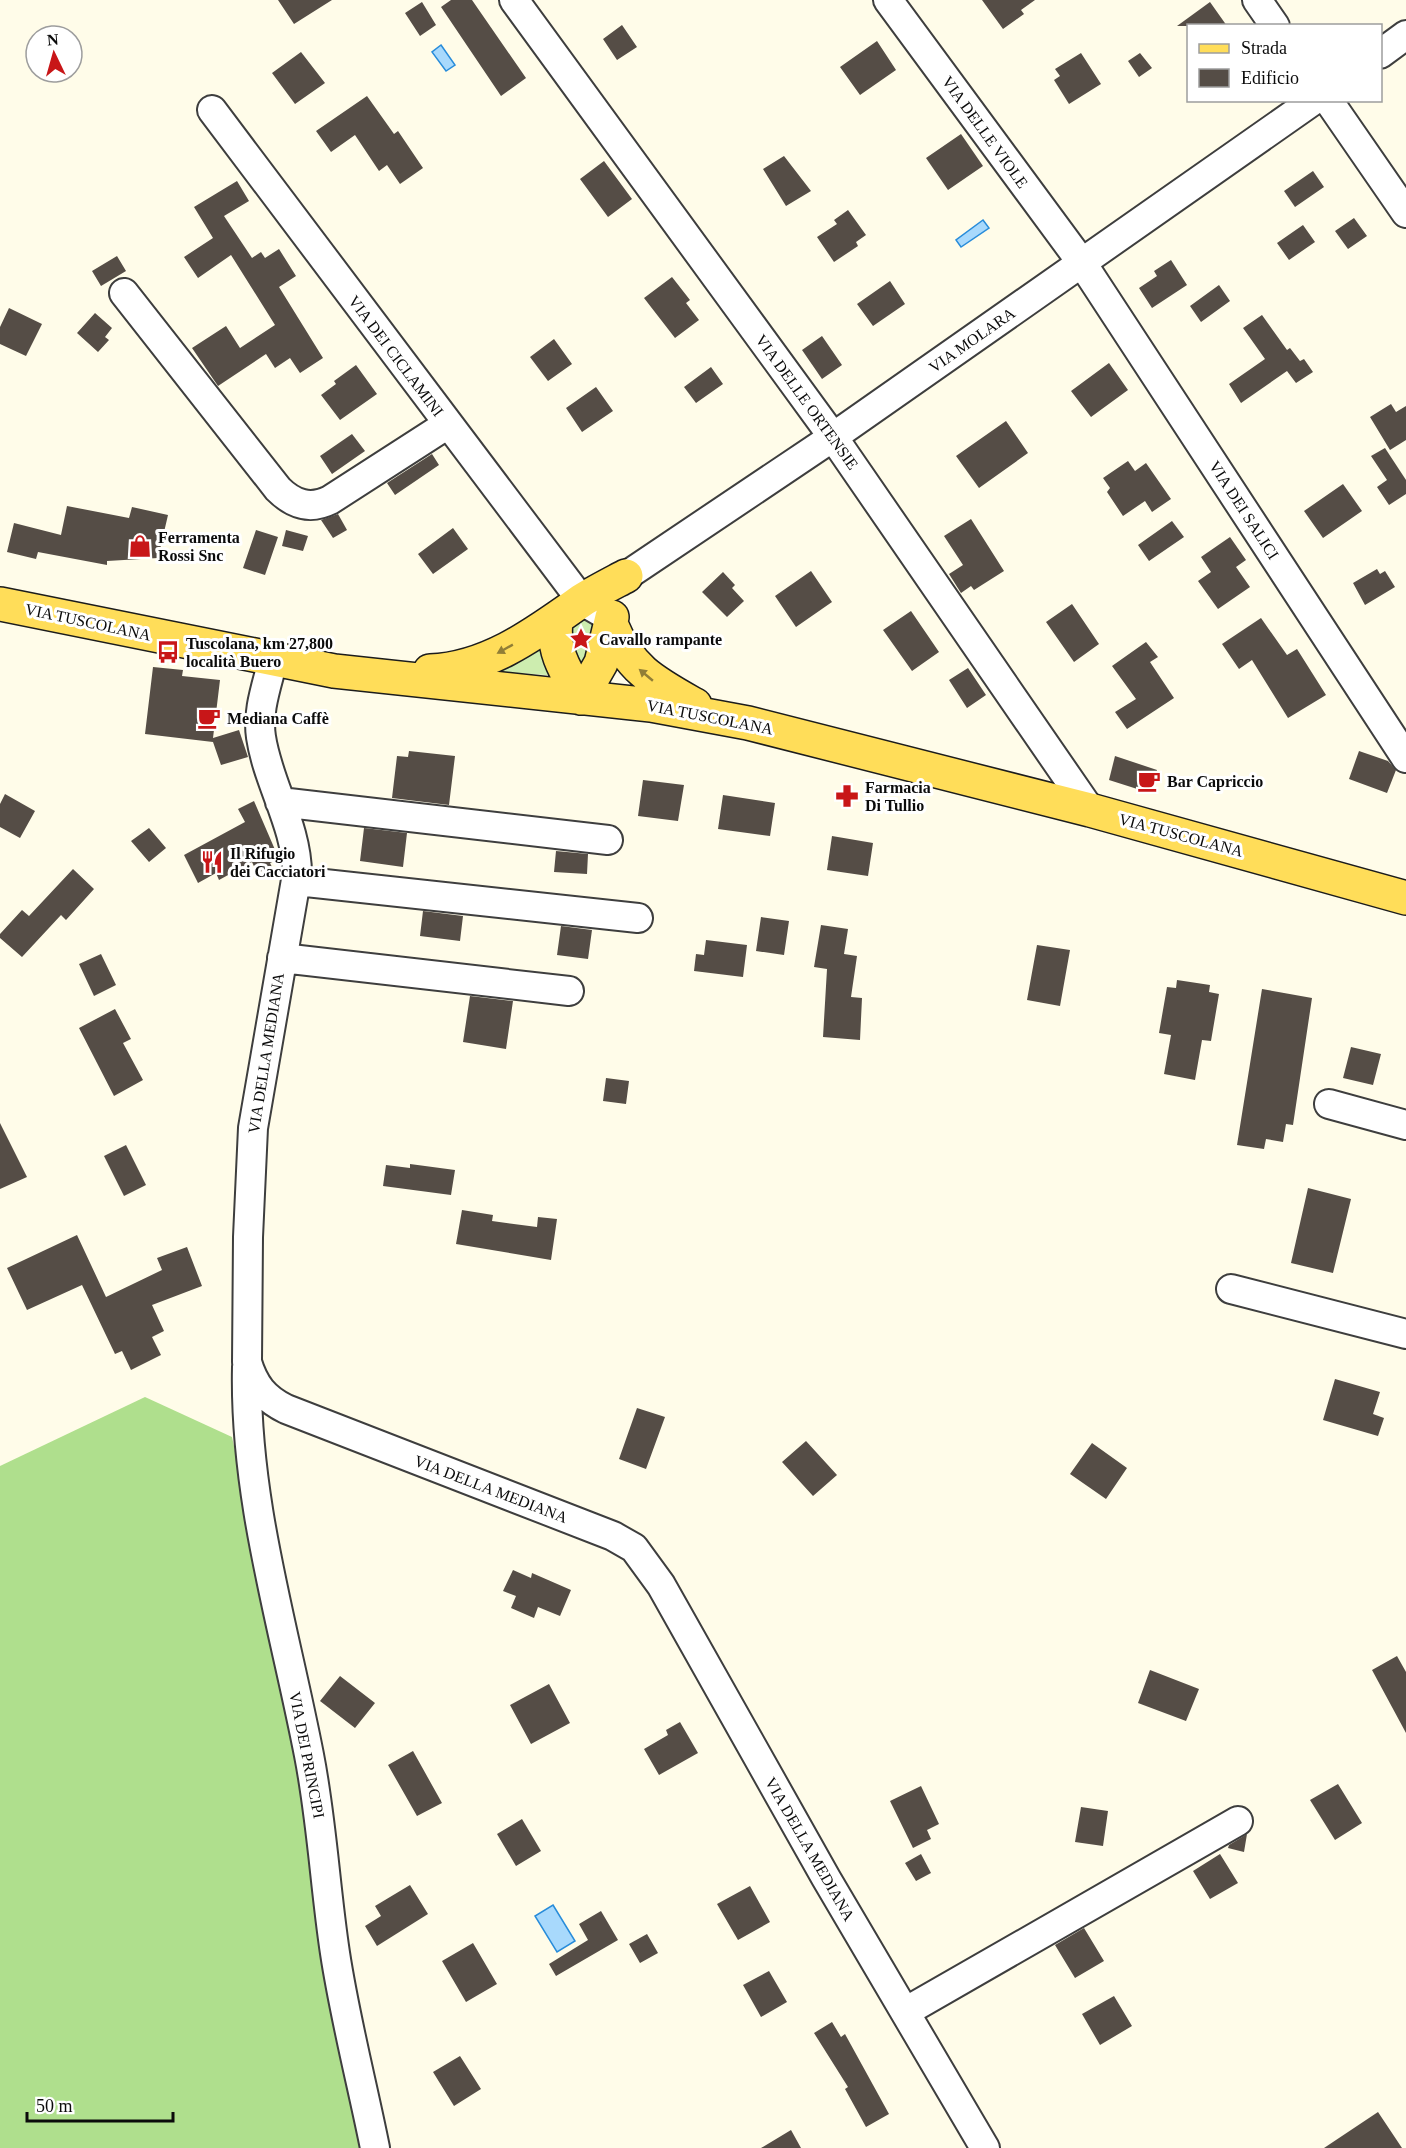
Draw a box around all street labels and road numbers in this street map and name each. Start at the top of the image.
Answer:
street label: VIA DELLE VIOLE [939,73,1031,191]
street label: VIA DEI CICLAMINI [345,292,447,420]
street label: VIA MOLARA [926,304,1019,376]
street label: VIA DELLE ORTENSIE [752,331,862,473]
street label: VIA DEI SALICI [1206,458,1282,562]
street label: VIA TUSCOLANA [24,600,153,644]
street label: VIA TUSCOLANA [645,696,775,738]
street label: VIA TUSCOLANA [1117,810,1246,860]
street label: VIA DELLA MEDIANA [245,971,287,1135]
street label: VIA DELLA MEDIANA [412,1452,570,1526]
street label: VIA DEI PRINCIPI [286,1690,328,1820]
street label: VIA DELLA MEDIANA [762,1774,858,1924]

